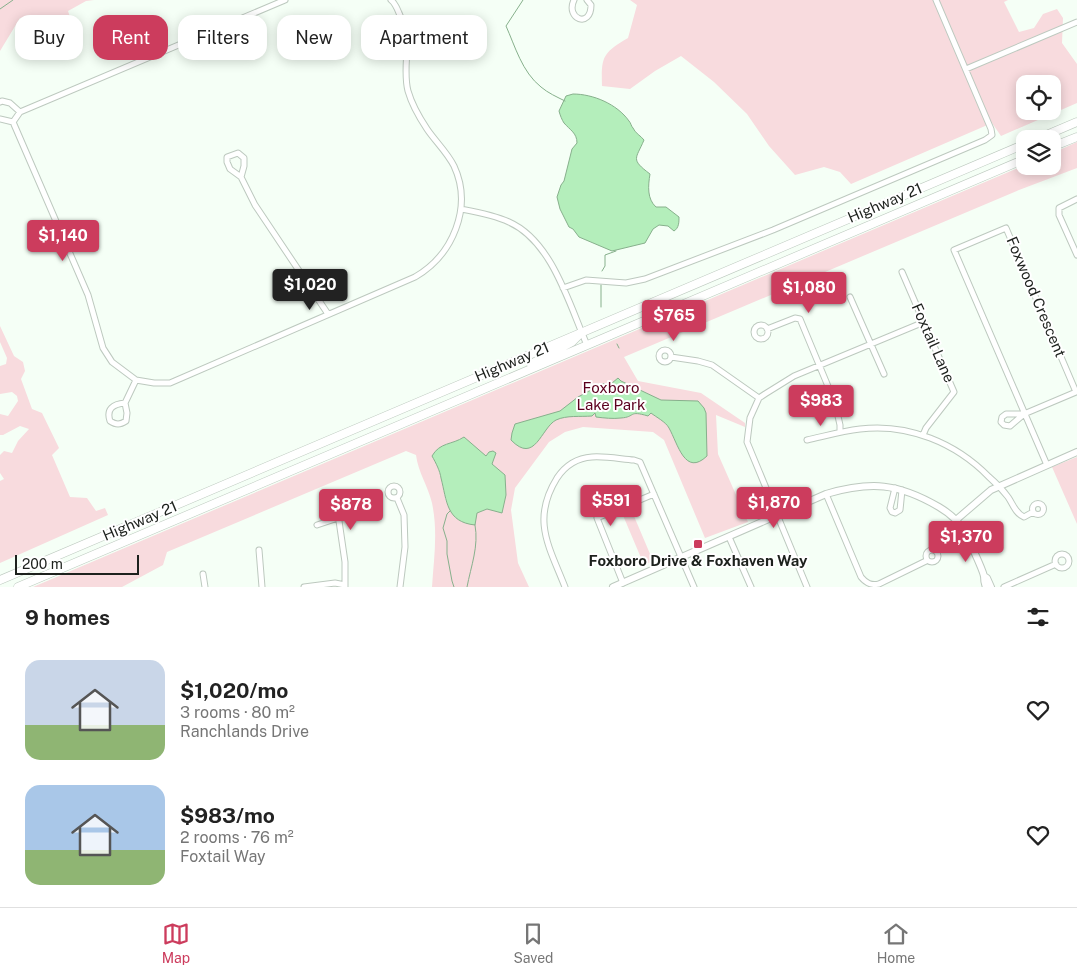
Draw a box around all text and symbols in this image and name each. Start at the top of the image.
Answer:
chip: Buy [15,15,83,60]
chip: Rent [93,15,168,60]
chip: Filters [178,15,267,60]
chip: New [277,15,351,60]
chip: Apartment [361,15,487,60]
map controls [1016,75,1061,175]
button: locate [1016,75,1061,120]
button: layers [1016,130,1061,175]
street label: Highway 21 [845,179,925,226]
pin: $1,140 [22,220,104,262]
text: $1,140 [38,226,88,245]
street label: Foxwood Crescent [1003,234,1070,360]
pin: $1,020 [269,268,351,311]
pin: $1,080 [768,272,850,314]
text: $1,020 [284,275,336,294]
text: $1,080 [782,278,836,297]
pin: $765 [644,300,704,342]
street label: Foxtail Lane [908,301,958,385]
text: $765 [653,306,695,325]
street label: Highway 21 [472,338,552,385]
park label: Foxboro Lake Park [577,379,645,413]
pin: $983 [791,384,851,427]
text: $983 [800,391,842,410]
pin: $591 [581,484,641,527]
pin: $1,870 [733,486,815,529]
pin: $878 [321,488,381,531]
text: $591 [591,491,631,510]
text: $1,870 [748,493,800,512]
text: $878 [330,495,372,514]
street label: Highway 21 [100,497,180,544]
pin: $1,370 [925,520,1007,563]
text: $1,370 [940,527,992,546]
marker: Foxboro Drive & Foxhaven Way [692,538,704,550]
scale bar [15,552,139,575]
place label: Foxboro Drive & Foxhaven Way [589,552,808,569]
text: 200 m [22,556,63,572]
icon: filters [1024,603,1052,631]
text: 9 homes [25,605,110,630]
text: $1,020/mo [180,678,288,703]
icon: home [65,680,125,740]
icon: heart [1024,696,1052,724]
text: 3 rooms · 80 m² [180,703,295,722]
text: Ranchlands Drive [180,722,309,741]
text: $983/mo [180,803,275,828]
icon: home [65,805,125,865]
icon: heart [1024,821,1052,849]
text: 2 rooms · 76 m² [180,828,294,847]
text: Foxtail Way [180,847,266,866]
tab: Map [162,920,190,966]
tab: Saved [513,920,553,966]
tab: Home [877,920,915,966]

